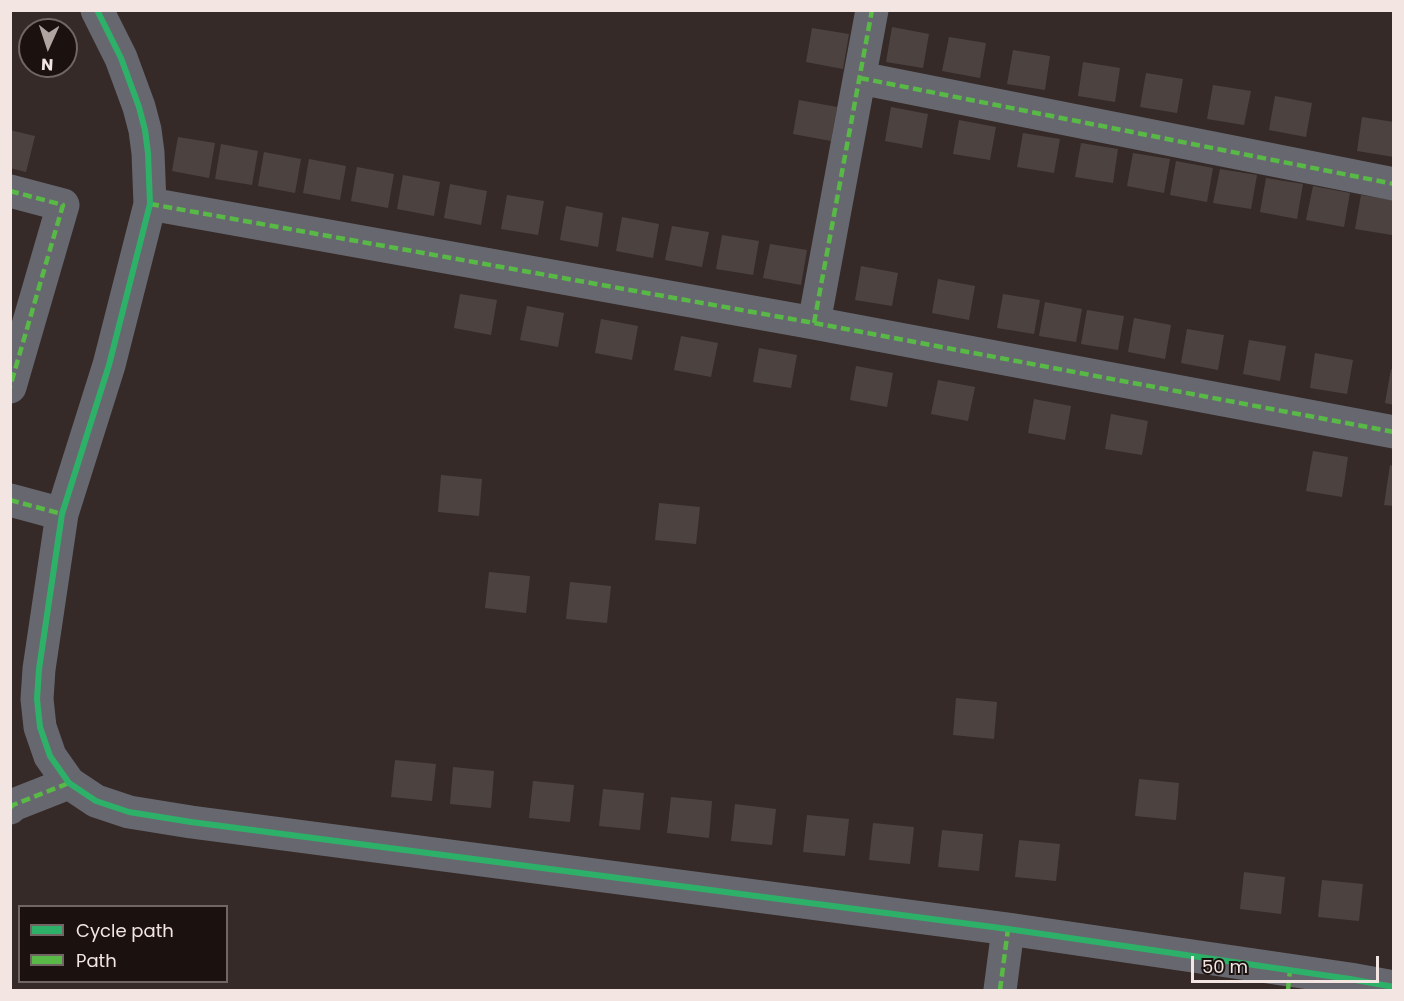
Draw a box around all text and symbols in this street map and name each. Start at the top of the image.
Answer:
north arrow [18,18,78,78]
text: N [41,53,54,76]
legend [18,905,228,983]
text: Cycle path [76,918,174,943]
scale bar [1194,944,1382,982]
text: Path [76,948,117,973]
text: 50 m [1202,954,1248,979]

